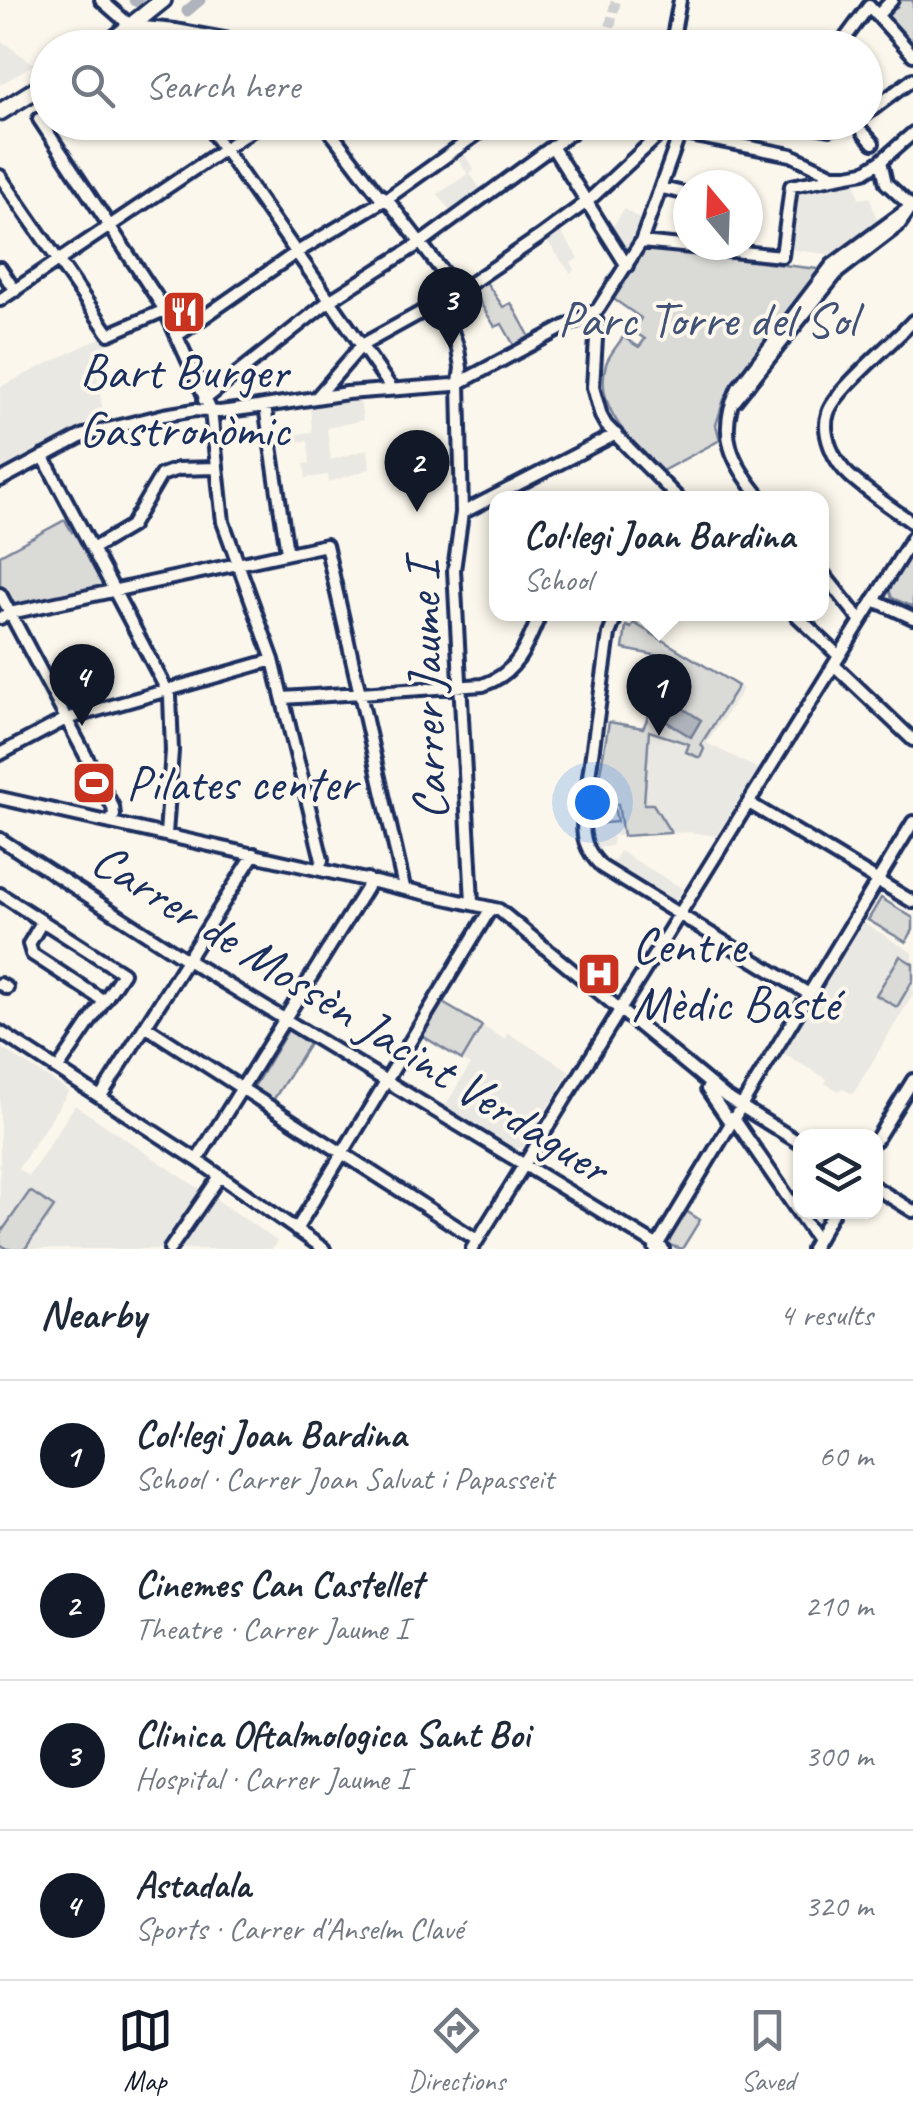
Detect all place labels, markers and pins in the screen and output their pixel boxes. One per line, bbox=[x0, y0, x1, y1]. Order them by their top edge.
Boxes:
pin: 3 bbox=[418, 266, 482, 349]
restaurant icon: Bart Burger Gastronòmic bbox=[161, 289, 207, 335]
place label: Bart Burger Gastronòmic bbox=[79, 340, 292, 461]
pin: 2 bbox=[384, 430, 450, 512]
pin: 4 bbox=[49, 644, 114, 726]
pin: 1 bbox=[626, 654, 692, 736]
place label: Pilates center bbox=[126, 752, 362, 815]
sports icon: Pilates center bbox=[71, 760, 117, 806]
place label: Centre Mèdic Basté bbox=[632, 914, 846, 1035]
hospital icon: Centre Mèdic Basté bbox=[576, 951, 622, 997]

